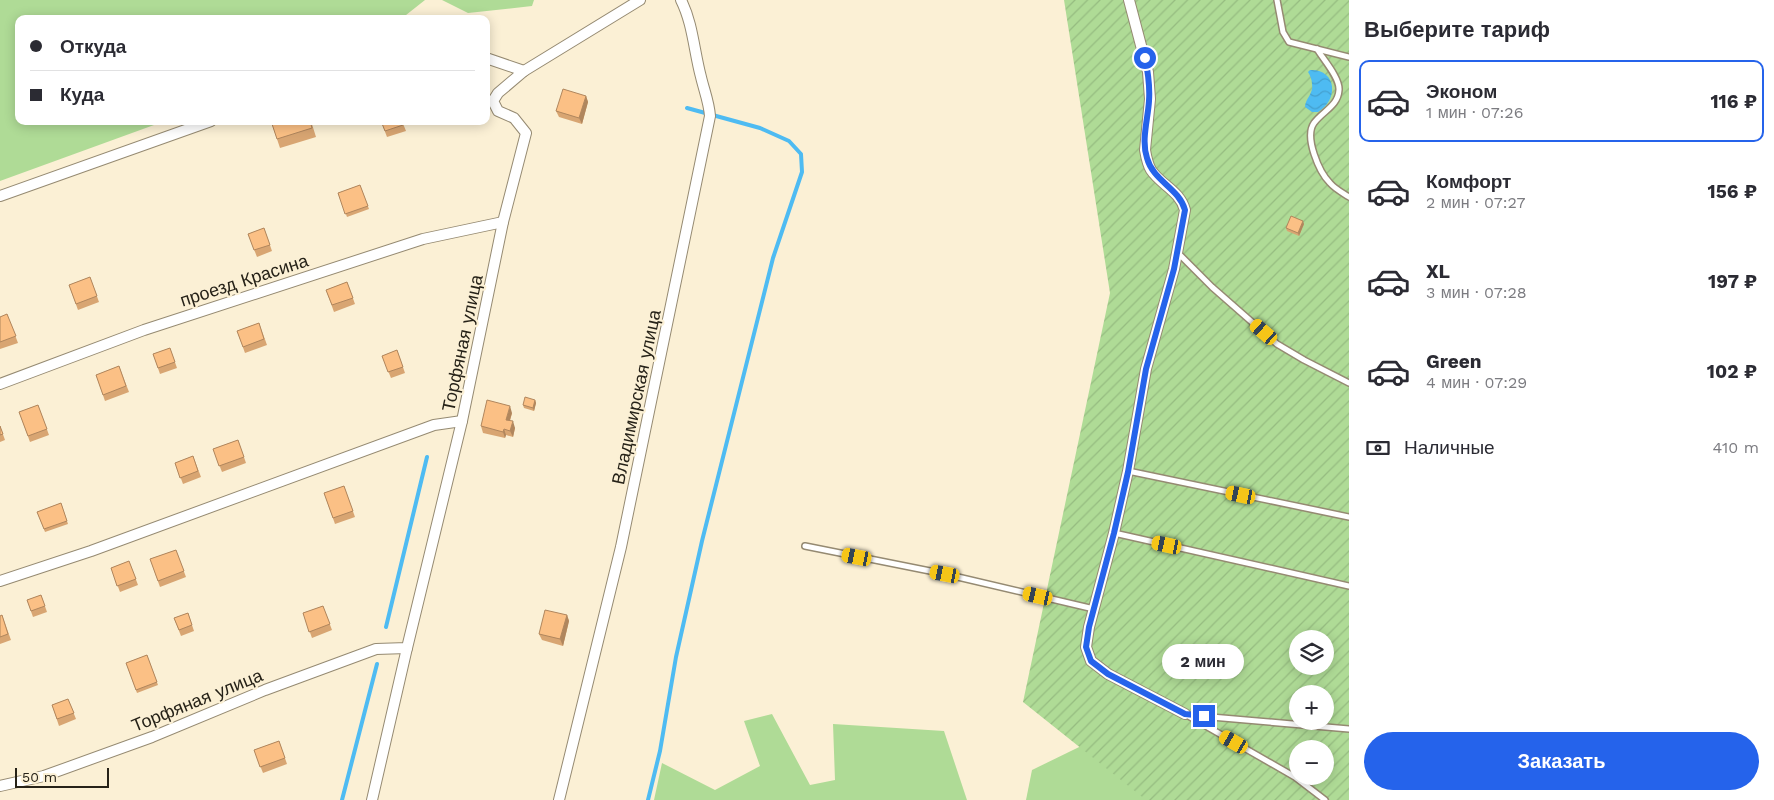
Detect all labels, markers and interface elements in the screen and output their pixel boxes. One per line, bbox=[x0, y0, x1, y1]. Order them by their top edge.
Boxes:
text: Выберите тариф bbox=[1364, 17, 1550, 42]
text: Откуда bbox=[60, 35, 126, 58]
route start bbox=[1134, 47, 1156, 69]
icon: car bbox=[1366, 79, 1411, 124]
text: Эконом bbox=[1426, 80, 1497, 103]
text: Куда bbox=[60, 83, 104, 106]
text: 116 ₽ bbox=[1710, 90, 1757, 113]
text: 1 мин · 07:26 bbox=[1426, 103, 1523, 122]
icon: car bbox=[1366, 169, 1411, 214]
text: Комфорт bbox=[1426, 170, 1511, 193]
text: 156 ₽ bbox=[1708, 180, 1757, 203]
text: 2 мин · 07:27 bbox=[1426, 193, 1525, 212]
street label: проезд Красина bbox=[177, 249, 312, 311]
icon: car bbox=[1366, 259, 1411, 304]
text: XL bbox=[1426, 260, 1450, 283]
text: 197 ₽ bbox=[1708, 270, 1757, 293]
street label: Торфяная улица bbox=[437, 272, 487, 413]
text: 3 мин · 07:28 bbox=[1426, 283, 1527, 302]
street label: Владимирская улица bbox=[607, 307, 665, 486]
car bbox=[1247, 316, 1280, 348]
icon: car bbox=[1366, 349, 1411, 394]
text: Green bbox=[1426, 350, 1482, 373]
text: 102 ₽ bbox=[1707, 360, 1757, 383]
text: 4 мин · 07:29 bbox=[1426, 373, 1527, 392]
icon: cash bbox=[1364, 434, 1392, 462]
text: Наличные bbox=[1404, 436, 1495, 459]
text: 410 m bbox=[1713, 438, 1759, 457]
car bbox=[1224, 485, 1257, 505]
car bbox=[1150, 535, 1183, 555]
car bbox=[840, 547, 873, 567]
car bbox=[928, 564, 961, 584]
car bbox=[1021, 585, 1054, 607]
map controls bbox=[1289, 630, 1334, 785]
button: layers bbox=[1289, 630, 1334, 675]
callout: 2 мин bbox=[1163, 644, 1245, 678]
text: 2 мин bbox=[1180, 652, 1226, 671]
street label: Торфяная улица bbox=[128, 664, 266, 736]
button: + bbox=[1289, 685, 1334, 730]
route end bbox=[1193, 705, 1215, 727]
car bbox=[1217, 728, 1250, 756]
button: Заказать bbox=[1364, 732, 1759, 790]
button: − bbox=[1289, 740, 1334, 785]
scale bar bbox=[15, 765, 109, 788]
text: 50 m bbox=[22, 769, 57, 785]

